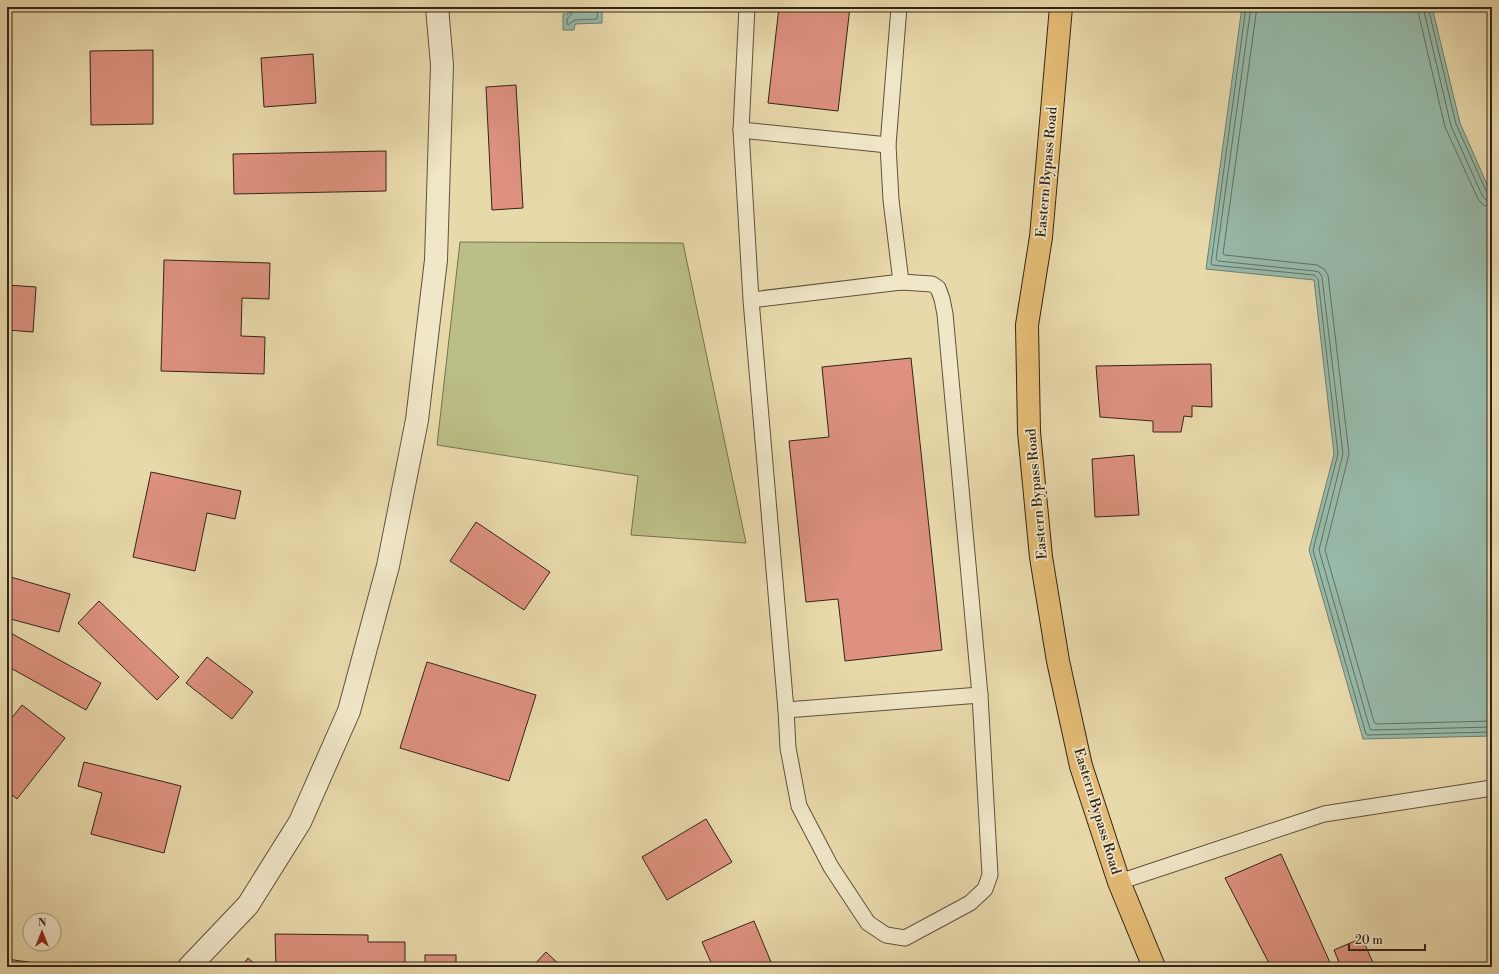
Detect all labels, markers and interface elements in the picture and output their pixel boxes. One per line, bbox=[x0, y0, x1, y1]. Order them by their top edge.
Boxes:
street label: Eastern Bypass Road bbox=[1032, 106, 1062, 238]
street label: Eastern Bypass Road bbox=[1022, 428, 1052, 560]
street label: Eastern Bypass Road bbox=[1069, 746, 1125, 877]
north arrow bbox=[22, 912, 62, 952]
text: N bbox=[38, 916, 47, 930]
scale bar bbox=[1349, 926, 1425, 952]
text: 20 m bbox=[1355, 933, 1383, 948]

